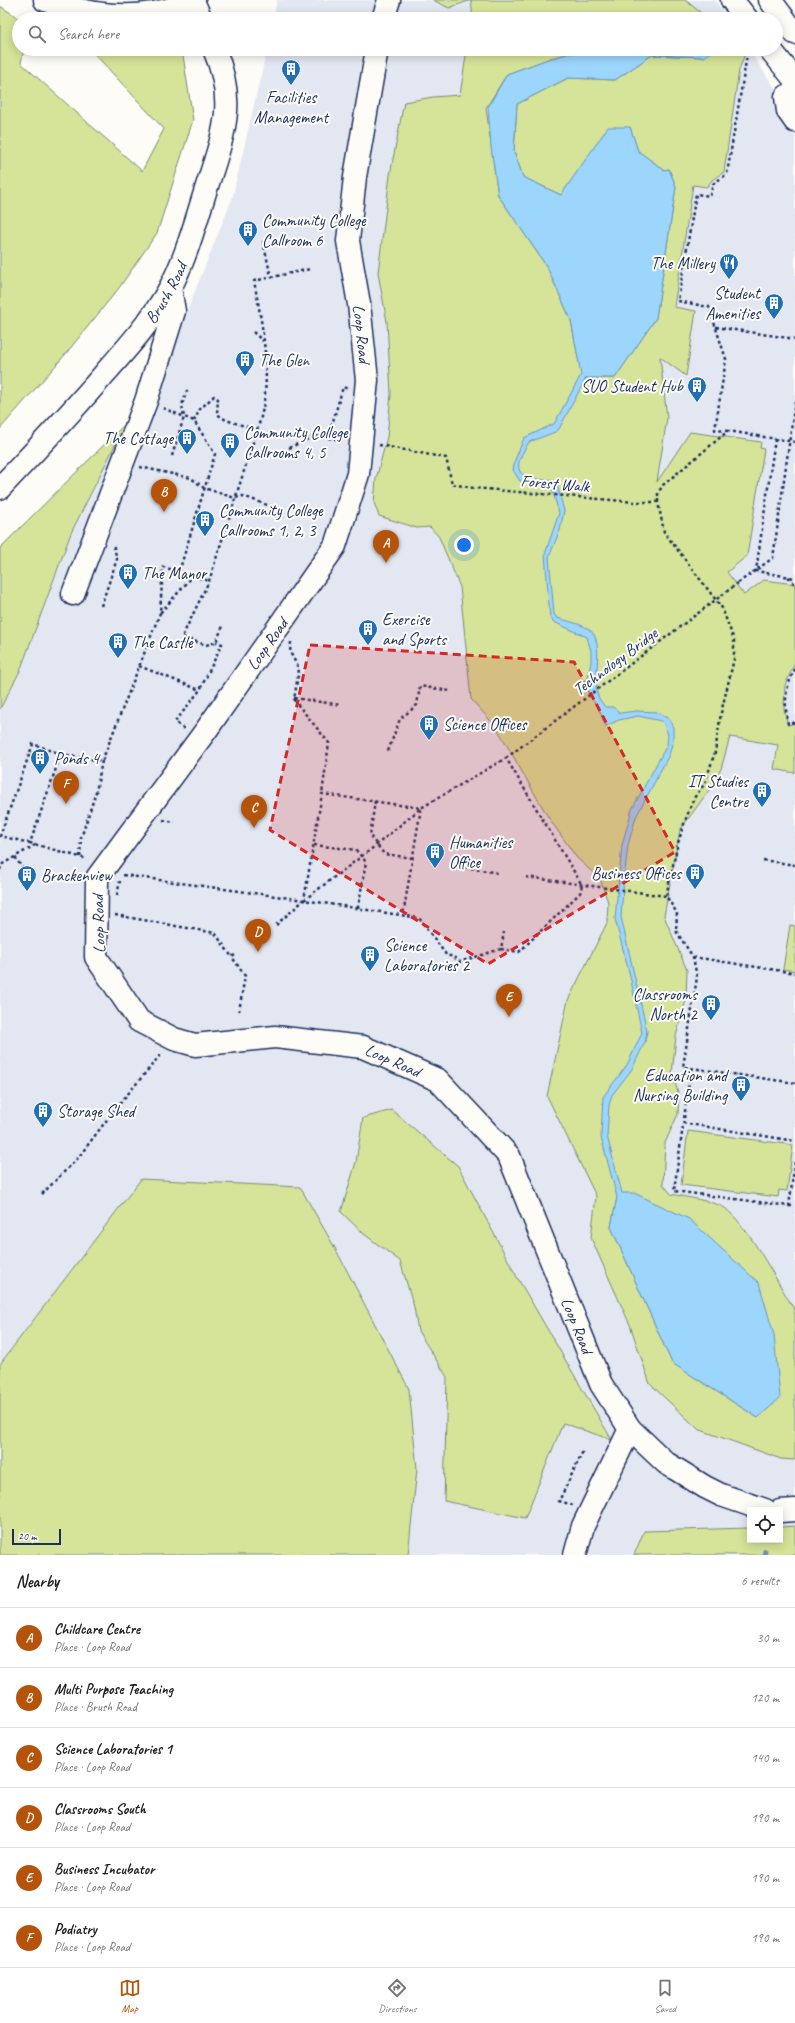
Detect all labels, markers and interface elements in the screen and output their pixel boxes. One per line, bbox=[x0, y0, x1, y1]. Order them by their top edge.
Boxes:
search box bbox=[12, 12, 783, 56]
icon: search bbox=[26, 23, 48, 45]
text: Search here bbox=[58, 25, 119, 44]
building icon: Facilities Management bbox=[280, 58, 302, 86]
place label: Facilities Management bbox=[254, 87, 330, 128]
place label: Community College Callroom 6 bbox=[262, 210, 367, 251]
building icon: Community College Callroom 6 bbox=[237, 219, 259, 247]
restaurant icon: The Millery bbox=[718, 252, 740, 280]
place label: The Millery bbox=[651, 253, 716, 274]
street label: Brush Road bbox=[140, 257, 193, 328]
place label: Student Amenities bbox=[705, 283, 762, 324]
building icon: Student Amenities bbox=[763, 292, 785, 320]
street label: Loop Road bbox=[348, 304, 375, 367]
building icon: The Glen bbox=[234, 349, 256, 377]
place label: The Glen bbox=[259, 350, 311, 371]
building icon: SUO Student Hub bbox=[686, 375, 708, 403]
place label: SUO Student Hub bbox=[581, 376, 685, 397]
place label: Community College Callrooms 4, 5 bbox=[244, 422, 349, 463]
building icon: The Cottage bbox=[176, 427, 198, 455]
place label: The Cottage bbox=[103, 428, 174, 449]
building icon: Community College Callrooms 4, 5 bbox=[219, 431, 241, 459]
street label: Forest Walk bbox=[520, 470, 592, 497]
pin: B bbox=[151, 479, 177, 512]
place label: Community College Callrooms 1, 2, 3 bbox=[219, 500, 324, 541]
building icon: Community College Callrooms 1, 2, 3 bbox=[194, 509, 216, 537]
pin: A bbox=[373, 530, 399, 563]
your location bbox=[454, 535, 474, 555]
building icon: The Manor bbox=[117, 562, 139, 590]
place label: The Manor bbox=[142, 563, 208, 584]
place label: Exercise and Sports bbox=[382, 609, 448, 650]
street label: Loop Road bbox=[242, 612, 295, 674]
building icon: Exercise and Sports bbox=[357, 618, 379, 646]
street label: Technology Bridge bbox=[569, 622, 663, 700]
building icon: The Castle bbox=[107, 631, 129, 659]
place label: The Castle bbox=[132, 632, 194, 653]
building icon: Science Offices bbox=[418, 713, 440, 741]
place label: Science Offices bbox=[443, 714, 527, 735]
building icon: Ponds 4 bbox=[29, 747, 51, 775]
place label: Ponds 4 bbox=[54, 748, 102, 769]
pin: F bbox=[53, 771, 79, 804]
place label: IT Studies Centre bbox=[688, 771, 750, 812]
building icon: IT Studies Centre bbox=[751, 780, 773, 808]
pin: C bbox=[241, 795, 267, 828]
place label: Humanities Office bbox=[449, 832, 514, 873]
building icon: Humanities Office bbox=[424, 841, 446, 869]
building icon: Business Offices bbox=[684, 862, 706, 890]
place label: Business Offices bbox=[591, 863, 683, 884]
building icon: Brackenview bbox=[16, 864, 38, 892]
place label: Brackenview bbox=[41, 865, 113, 886]
street label: Loop Road bbox=[87, 891, 110, 954]
pin: D bbox=[245, 919, 271, 952]
place label: Science Laboratories 2 bbox=[384, 935, 471, 976]
building icon: Science Laboratories 2 bbox=[359, 944, 381, 972]
pin: E bbox=[496, 984, 522, 1017]
place label: Classrooms North 2 bbox=[633, 984, 699, 1025]
building icon: Classrooms North 2 bbox=[700, 993, 722, 1021]
street label: Loop Road bbox=[362, 1039, 427, 1083]
place label: Education and Nursing Building bbox=[633, 1065, 729, 1106]
building icon: Education and Nursing Building bbox=[730, 1074, 752, 1102]
building icon: Storage Shed bbox=[32, 1100, 54, 1128]
place label: Storage Shed bbox=[57, 1101, 138, 1122]
street label: Loop Road bbox=[556, 1294, 599, 1360]
map controls bbox=[747, 1507, 783, 1543]
button: locate bbox=[747, 1507, 783, 1543]
scale bar bbox=[12, 1527, 61, 1546]
text: 20 m bbox=[18, 1529, 37, 1543]
text: Nearby bbox=[16, 1571, 59, 1592]
text: 6 results bbox=[741, 1573, 779, 1589]
text: Childcare Centre bbox=[54, 1620, 140, 1639]
text: A bbox=[26, 1630, 32, 1646]
text: 30 m bbox=[757, 1630, 779, 1646]
text: Place · Loop Road bbox=[54, 1639, 130, 1655]
text: Multi Purpose Teaching bbox=[54, 1680, 173, 1699]
text: B bbox=[26, 1690, 32, 1706]
text: 120 m bbox=[751, 1690, 779, 1706]
text: Place · Brush Road bbox=[54, 1699, 137, 1715]
text: Science Laboratories 1 bbox=[54, 1740, 172, 1759]
text: C bbox=[26, 1750, 32, 1766]
text: 140 m bbox=[751, 1750, 779, 1766]
text: Place · Loop Road bbox=[54, 1759, 130, 1775]
text: Classrooms South bbox=[54, 1800, 146, 1819]
text: D bbox=[25, 1810, 33, 1826]
text: 190 m bbox=[751, 1810, 779, 1826]
text: Place · Loop Road bbox=[54, 1819, 130, 1835]
text: Business Incubator bbox=[54, 1860, 154, 1879]
text: E bbox=[26, 1870, 32, 1886]
text: 190 m bbox=[751, 1870, 779, 1886]
text: Place · Loop Road bbox=[54, 1879, 130, 1895]
text: Podiatry bbox=[54, 1920, 97, 1939]
text: F bbox=[26, 1930, 32, 1946]
text: 190 m bbox=[751, 1930, 779, 1946]
text: Place · Loop Road bbox=[54, 1939, 130, 1955]
tab: Map bbox=[119, 1977, 141, 2015]
tab: Directions bbox=[378, 1977, 417, 2015]
tab: Saved bbox=[654, 1977, 676, 2015]

